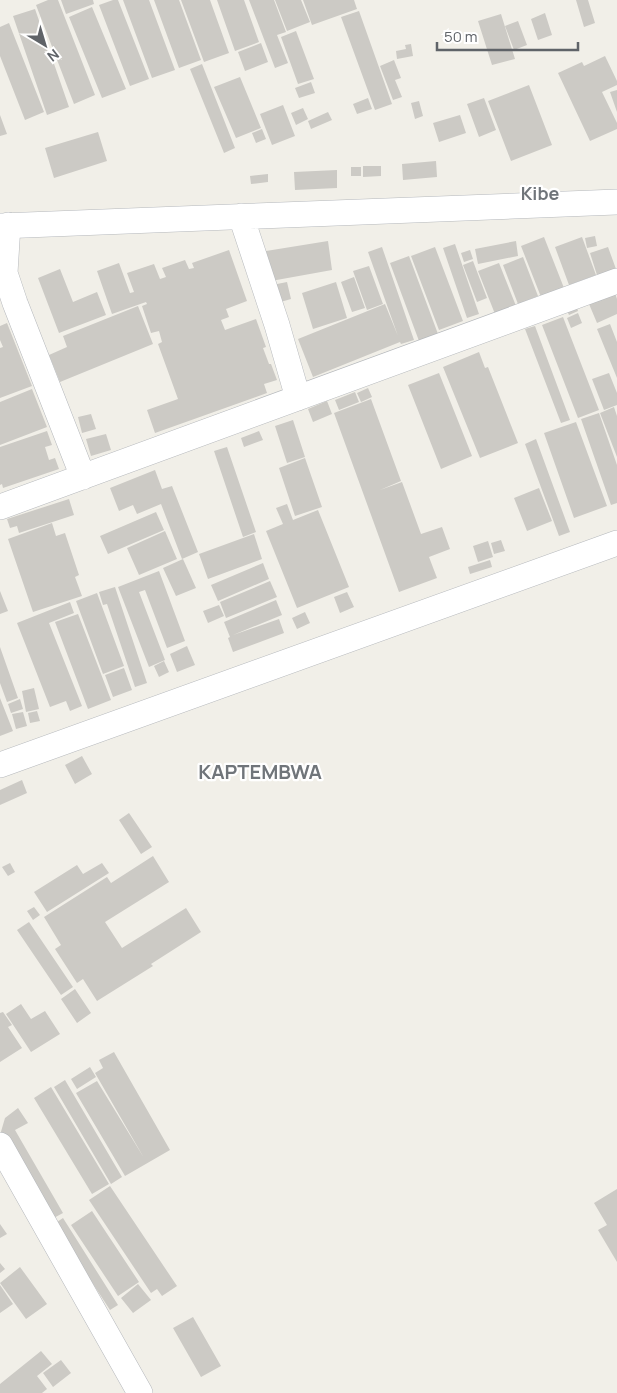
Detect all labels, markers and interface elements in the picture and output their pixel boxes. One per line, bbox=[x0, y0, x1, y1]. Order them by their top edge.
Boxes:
north arrow bbox=[20, 20, 70, 70]
scale bar bbox=[437, 20, 578, 52]
text: 50 m bbox=[444, 26, 478, 47]
text: N bbox=[43, 45, 63, 66]
district label: Kibe bbox=[521, 181, 559, 205]
district label: KAPTEMBWA bbox=[198, 758, 322, 785]

